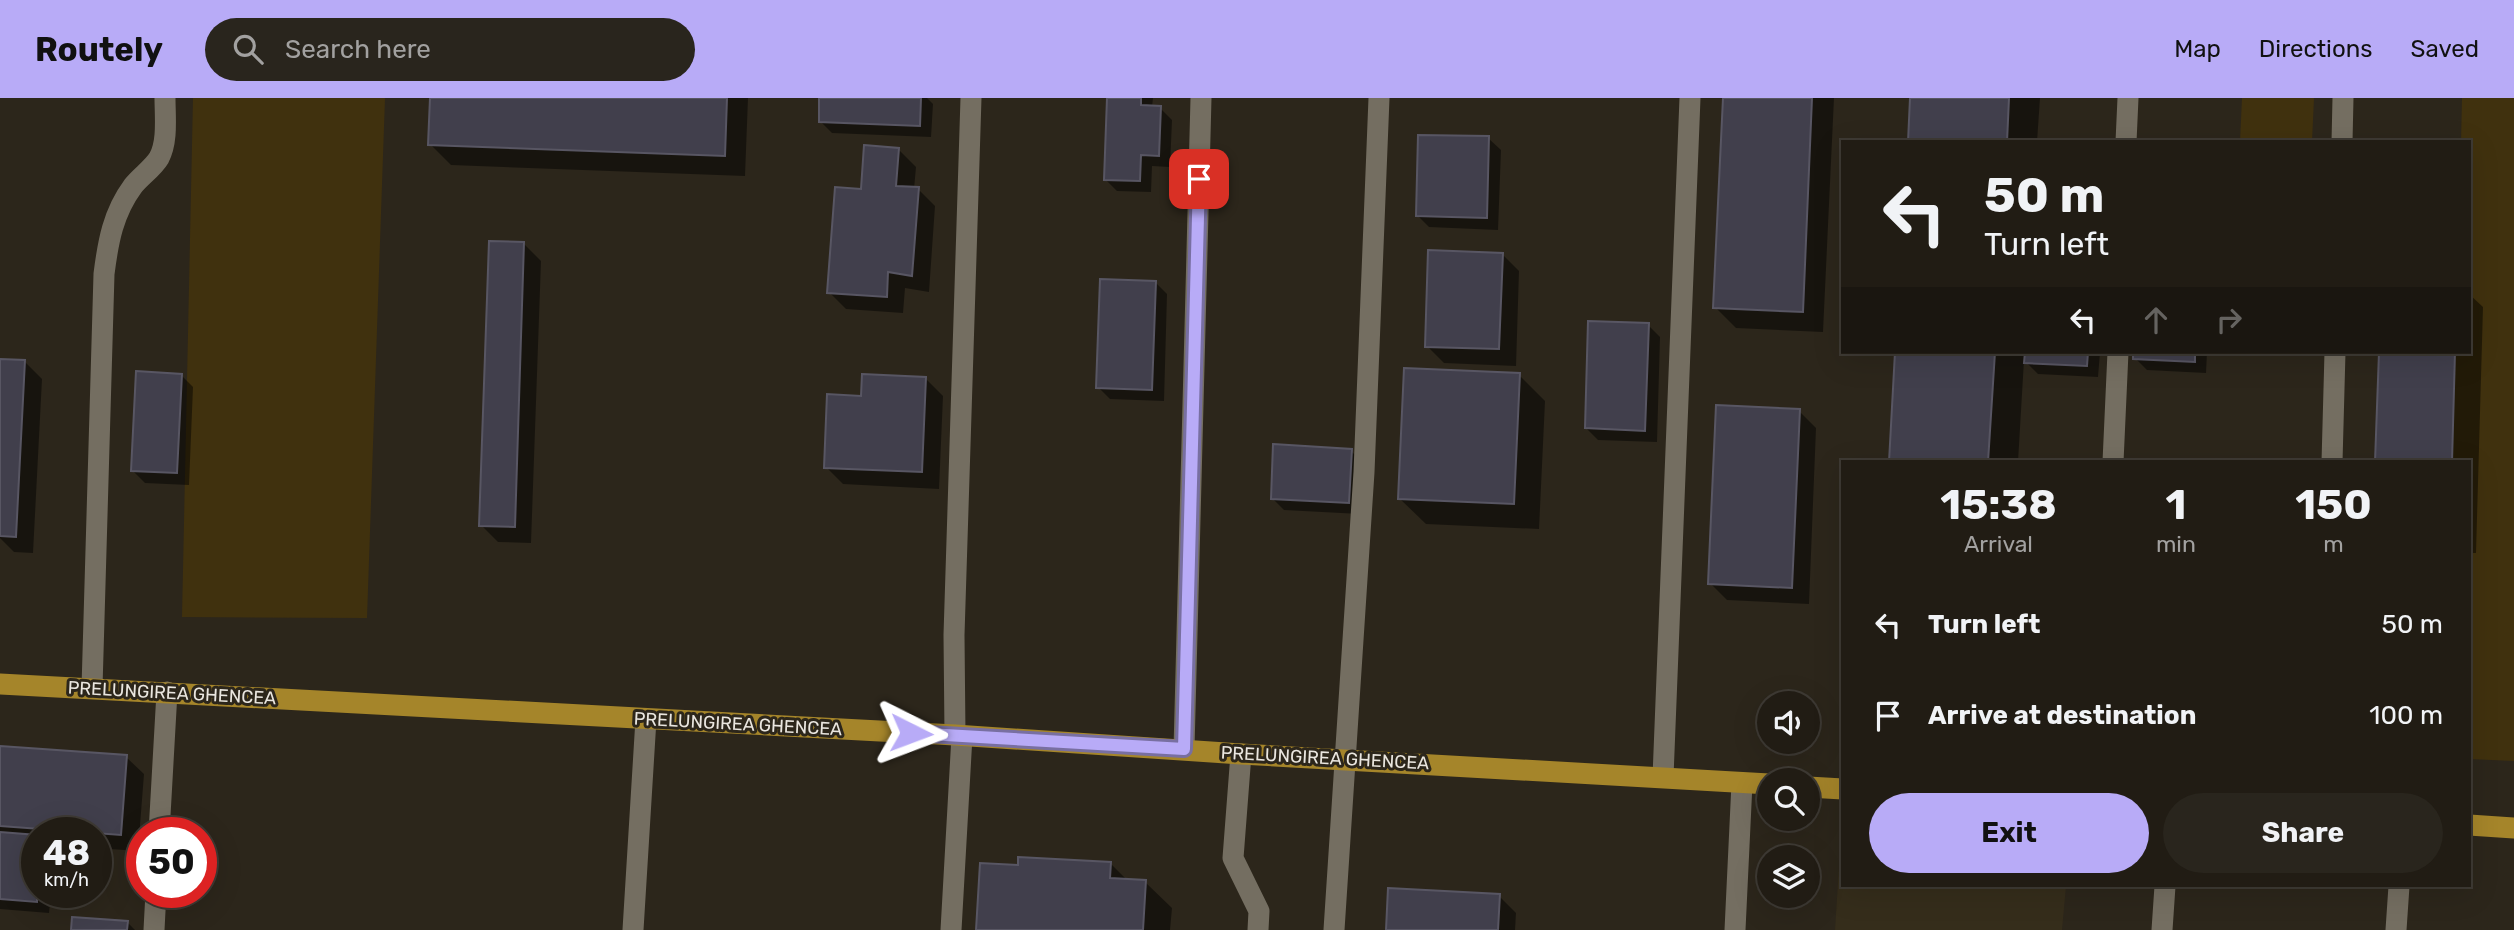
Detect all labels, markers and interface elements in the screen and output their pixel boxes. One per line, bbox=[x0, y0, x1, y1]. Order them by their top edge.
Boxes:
search box bbox=[205, 18, 695, 81]
text: Routely bbox=[35, 30, 163, 69]
icon: search bbox=[229, 30, 267, 68]
text: Search here bbox=[285, 34, 431, 65]
text: Map bbox=[2174, 35, 2221, 63]
text: Directions bbox=[2259, 35, 2372, 63]
text: Saved bbox=[2410, 35, 2479, 63]
pin bbox=[1169, 149, 1229, 209]
icon: arrive bbox=[1180, 160, 1218, 198]
text: 50 m bbox=[1984, 166, 2104, 224]
icon: left bbox=[1869, 168, 1960, 259]
text: Turn left bbox=[1984, 225, 2109, 263]
icon: left bbox=[2064, 301, 2102, 339]
icon: ahead bbox=[2137, 301, 2175, 339]
icon: right bbox=[2210, 301, 2248, 339]
text: 15:38 bbox=[1940, 480, 2057, 530]
text: 1 bbox=[2165, 480, 2186, 530]
text: 150 bbox=[2295, 480, 2372, 530]
text: Arrival bbox=[1964, 530, 2033, 558]
text: min bbox=[2156, 530, 2196, 558]
text: m bbox=[2323, 530, 2344, 558]
icon: left bbox=[1869, 606, 1907, 644]
text: Turn left bbox=[1928, 609, 2040, 640]
text: 50 m bbox=[2382, 609, 2443, 640]
street label: PRELUNGIREA GHENCEA bbox=[67, 677, 277, 709]
map controls bbox=[1757, 691, 1820, 908]
button: sound bbox=[1757, 691, 1820, 754]
position arrow bbox=[874, 696, 948, 770]
icon: arrive bbox=[1869, 697, 1907, 735]
text: Arrive at destination bbox=[1928, 700, 2196, 731]
text: 100 m bbox=[2369, 700, 2443, 731]
street label: PRELUNGIREA GHENCEA bbox=[633, 708, 843, 740]
street label: PRELUNGIREA GHENCEA bbox=[1220, 742, 1430, 774]
button: search bbox=[1757, 768, 1820, 831]
button: Exit bbox=[1869, 793, 2149, 873]
button: Share bbox=[2163, 793, 2443, 873]
speed limit sign: 50 bbox=[126, 817, 217, 908]
text: 48 bbox=[43, 832, 90, 874]
button: layers bbox=[1757, 845, 1820, 908]
text: km/h bbox=[44, 869, 89, 891]

